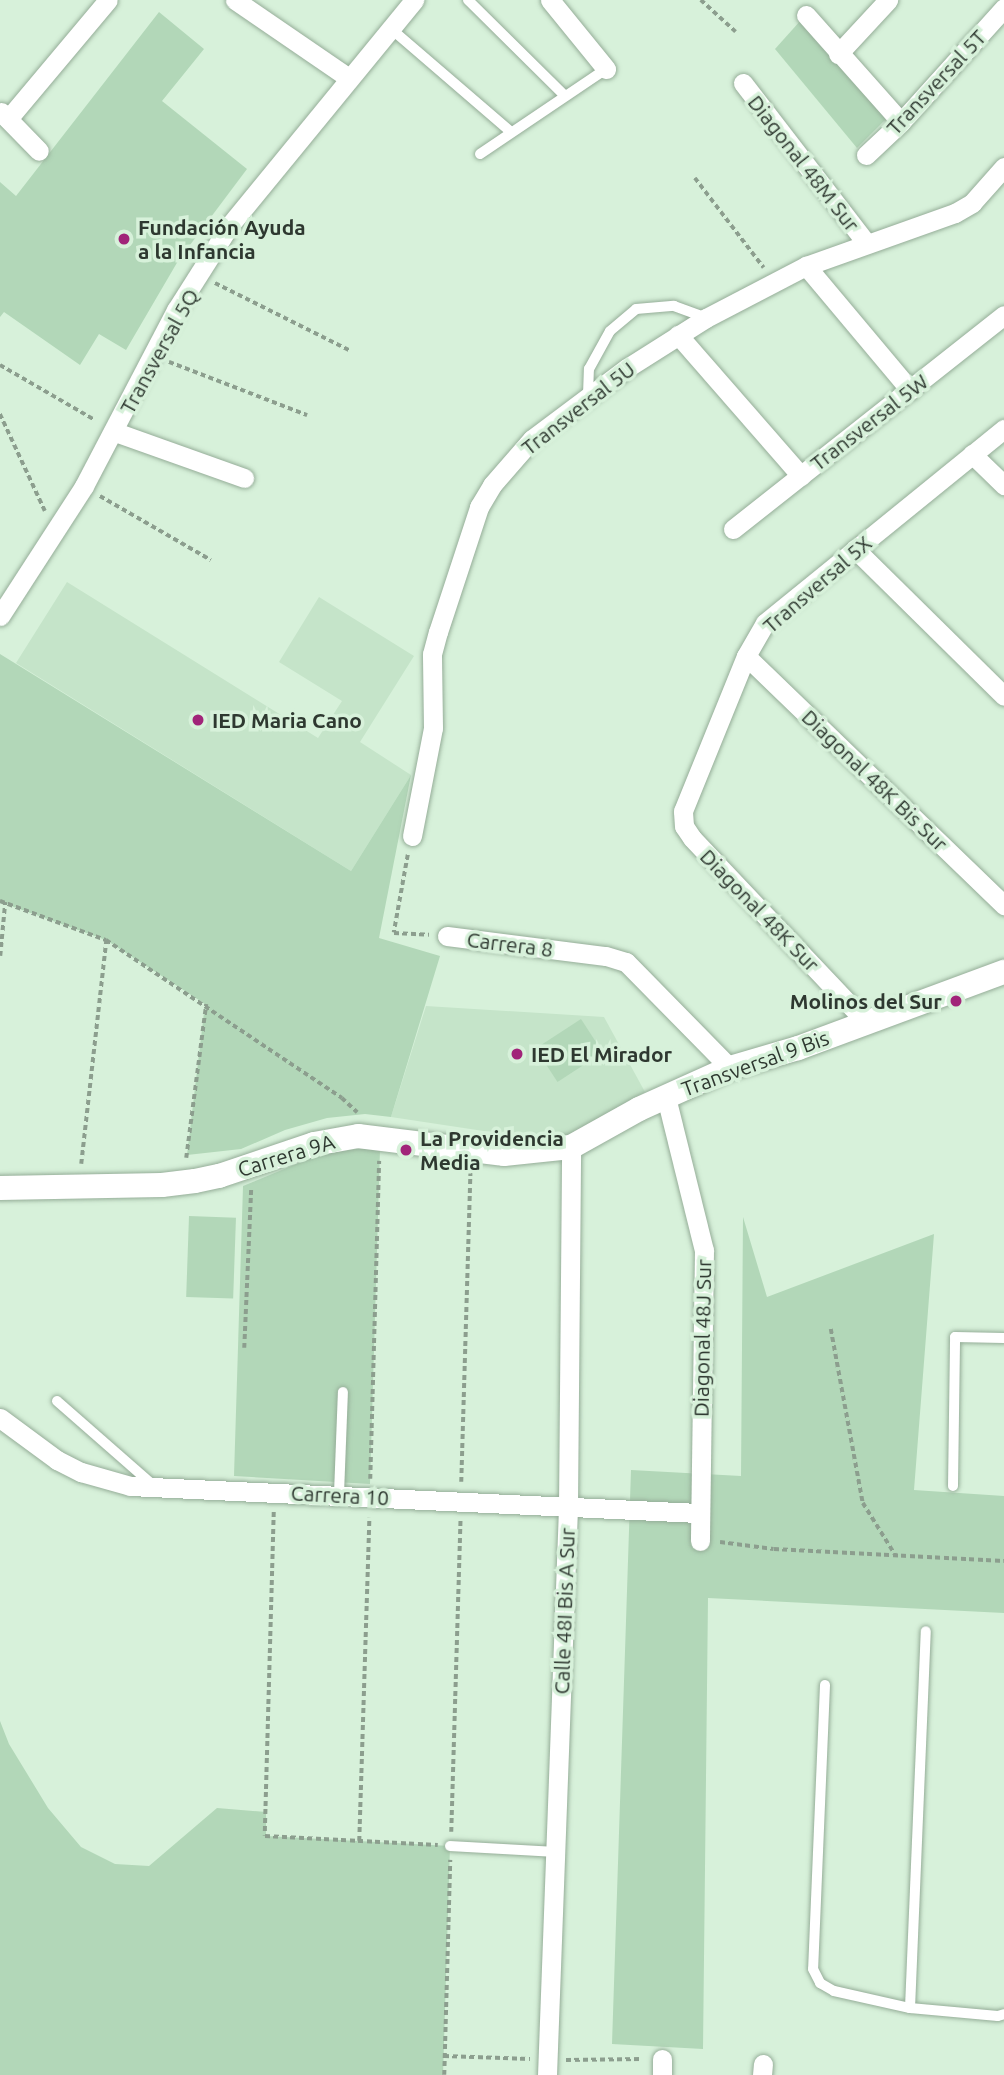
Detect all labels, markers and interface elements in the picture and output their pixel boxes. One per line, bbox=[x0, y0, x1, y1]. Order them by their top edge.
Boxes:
street label: Transversal 5T bbox=[881, 24, 991, 140]
street label: Diagonal 48M Sur bbox=[743, 90, 865, 236]
place label: Fundación Ayuda a la Infancia bbox=[138, 214, 306, 264]
marker: Fundación Ayuda a la Infancia bbox=[116, 231, 132, 247]
street label: Transversal 5Q bbox=[114, 284, 204, 418]
street label: Transversal 5U bbox=[516, 356, 640, 460]
street label: Transversal 5W bbox=[805, 368, 933, 476]
street label: Transversal 5X bbox=[758, 530, 876, 638]
street label: Diagonal 48K Bis Sur bbox=[797, 704, 953, 856]
place label: IED Maria Cano bbox=[212, 707, 362, 733]
marker: IED Maria Cano bbox=[190, 712, 206, 728]
street label: Diagonal 48K Sur bbox=[695, 844, 825, 976]
street label: Carrera 8 bbox=[466, 926, 554, 962]
place label: Molinos del Sur bbox=[790, 988, 942, 1014]
marker: Molinos del Sur bbox=[948, 993, 964, 1009]
street label: Transversal 9 Bis bbox=[678, 1025, 832, 1101]
place label: IED El Mirador bbox=[531, 1041, 672, 1067]
marker: IED El Mirador bbox=[509, 1046, 525, 1062]
place label: La Providencia Media bbox=[420, 1125, 564, 1175]
street label: Carrera 9A bbox=[234, 1128, 338, 1182]
marker: La Providencia Media bbox=[398, 1142, 414, 1158]
street label: Diagonal 48J Sur bbox=[688, 1259, 716, 1417]
street label: Carrera 10 bbox=[290, 1480, 390, 1510]
street label: Calle 48I Bis A Sur bbox=[548, 1527, 580, 1695]

